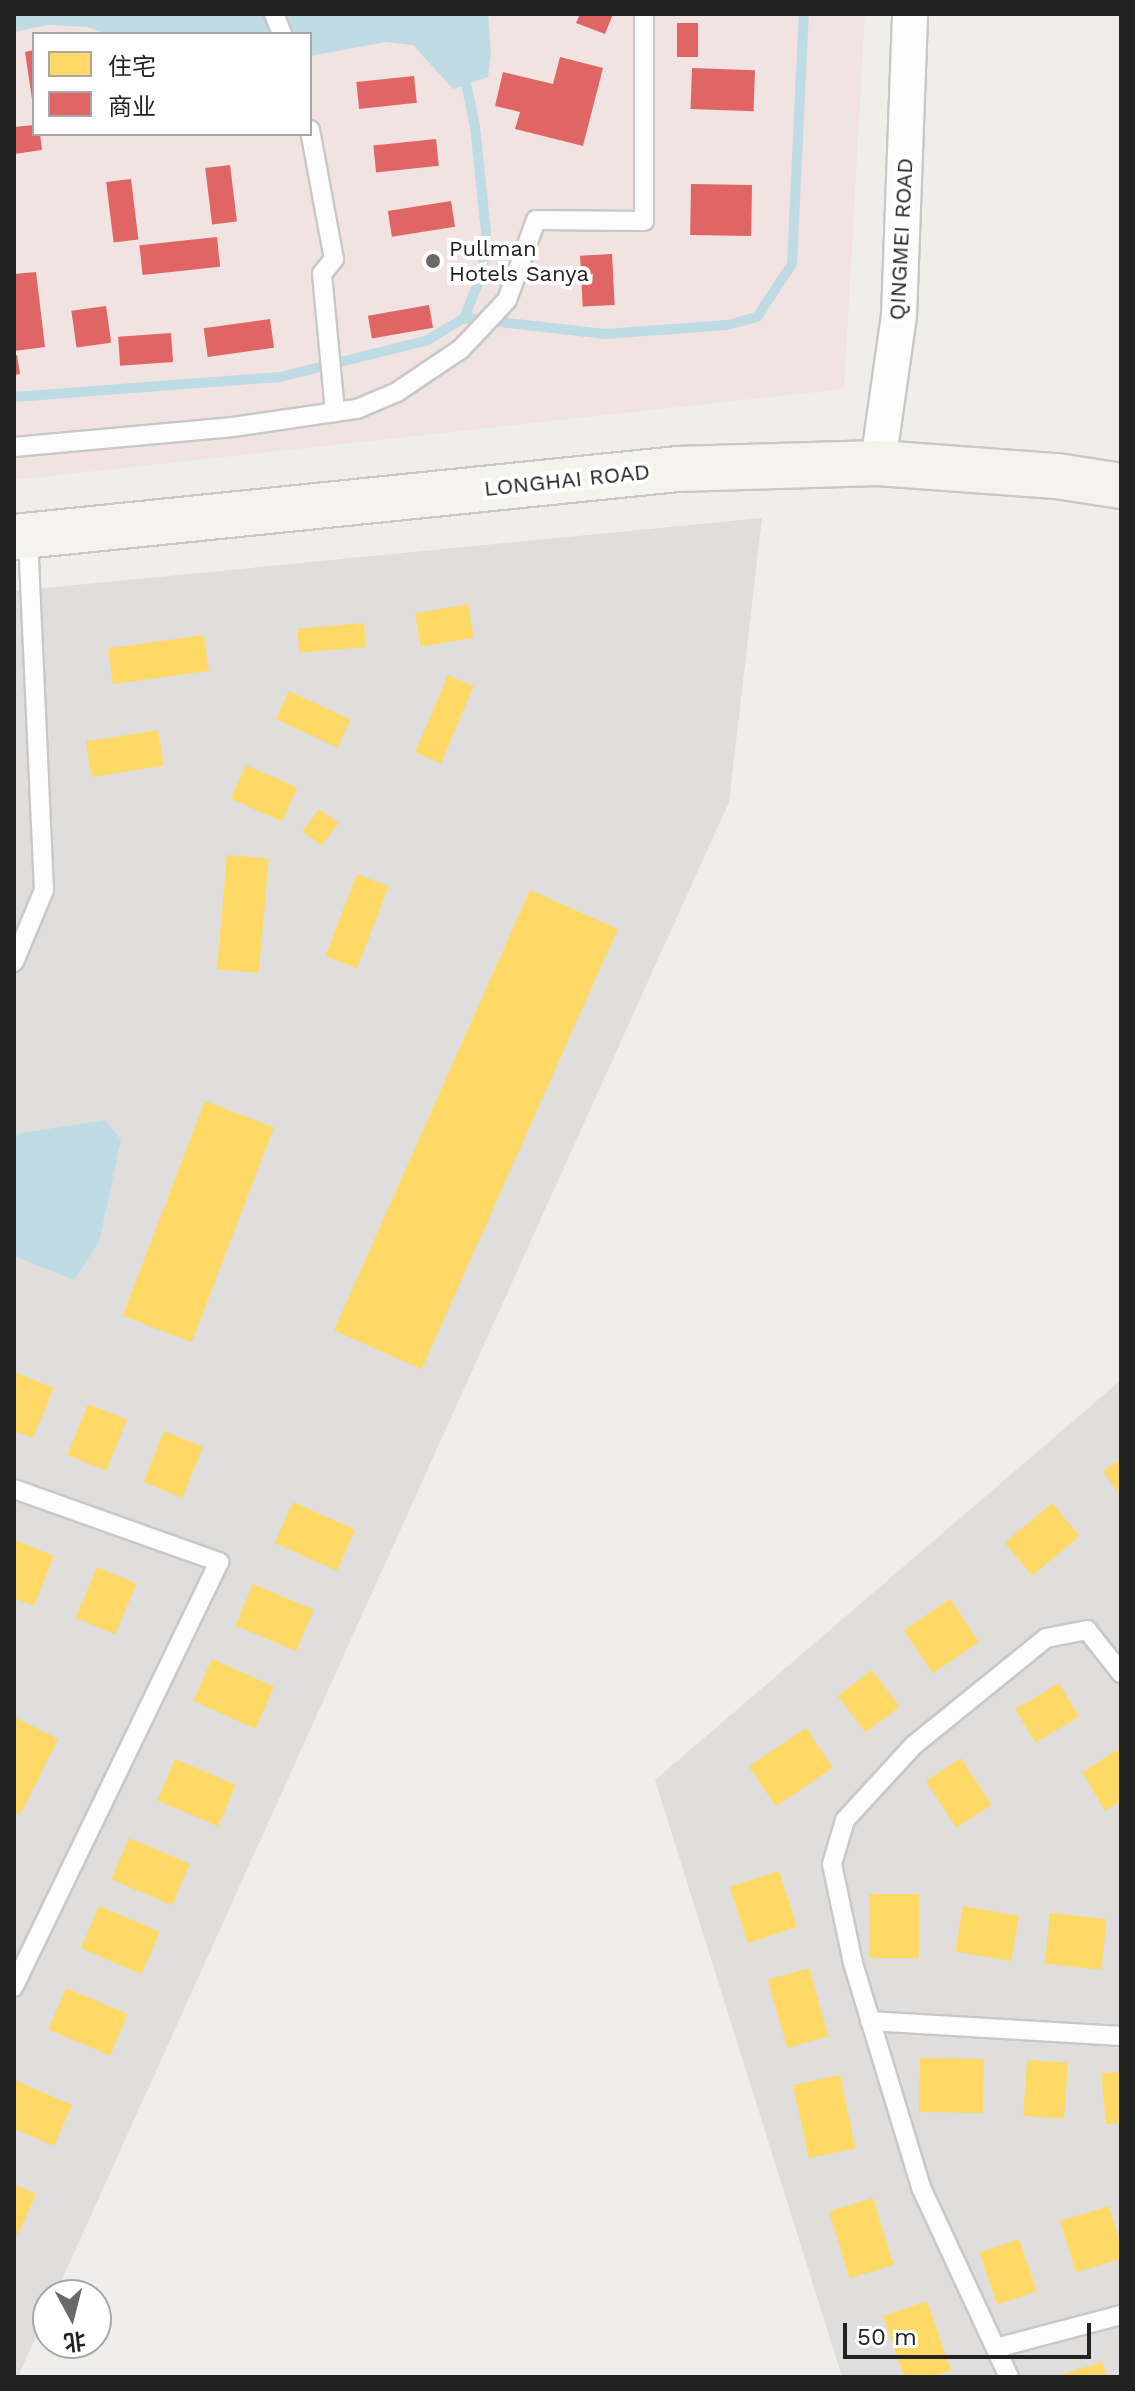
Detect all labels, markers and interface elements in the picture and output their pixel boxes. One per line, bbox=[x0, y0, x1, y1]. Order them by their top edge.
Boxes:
legend bbox=[32, 32, 312, 136]
text: 住宅 bbox=[108, 53, 156, 81]
text: 商业 bbox=[108, 93, 156, 121]
street label: QINGMEI ROAD bbox=[884, 157, 918, 321]
place label: Pullman Hotels Sanya bbox=[449, 235, 589, 286]
marker: Pullman Hotels Sanya bbox=[424, 252, 442, 270]
street label: LONGHAI ROAD bbox=[483, 458, 651, 502]
north arrow bbox=[32, 2279, 112, 2359]
scale bar bbox=[847, 2307, 1095, 2357]
text: 50 m bbox=[857, 2323, 917, 2351]
text: 北 bbox=[62, 2328, 87, 2355]

